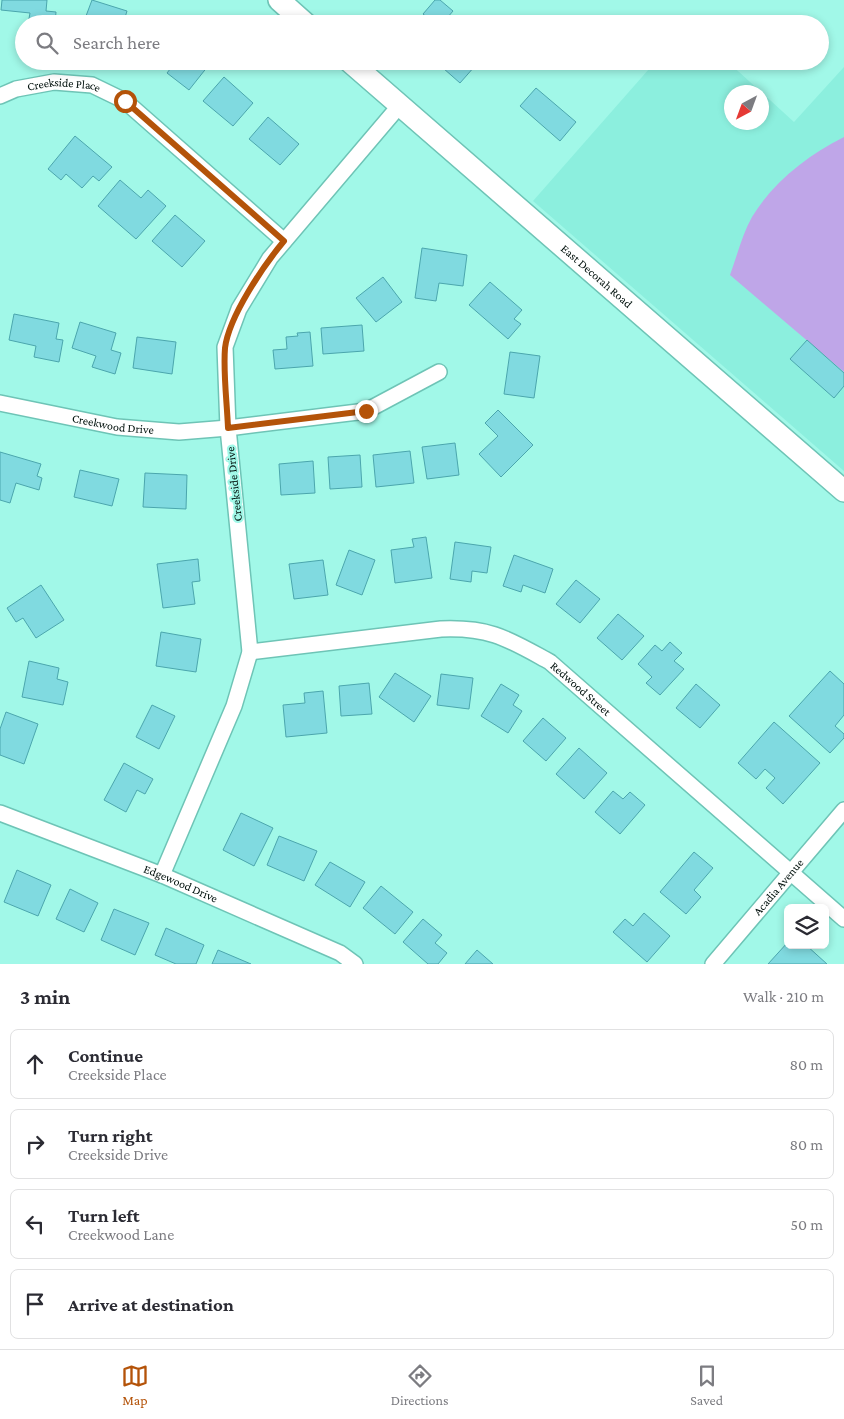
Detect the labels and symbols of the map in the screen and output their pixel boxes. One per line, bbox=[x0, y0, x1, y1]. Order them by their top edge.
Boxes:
street label: Creekside Place bbox=[26, 75, 103, 95]
north arrow bbox=[724, 85, 769, 130]
route start bbox=[114, 90, 137, 113]
street label: East Decorah Road bbox=[558, 241, 636, 311]
route end bbox=[355, 400, 378, 423]
street label: Creekwood Drive bbox=[71, 411, 154, 437]
street label: Creekside Drive bbox=[223, 446, 245, 522]
street label: Redwood Street bbox=[548, 659, 614, 720]
street label: Acadia Avenue bbox=[750, 856, 806, 918]
street label: Edgewood Drive bbox=[142, 862, 220, 906]

